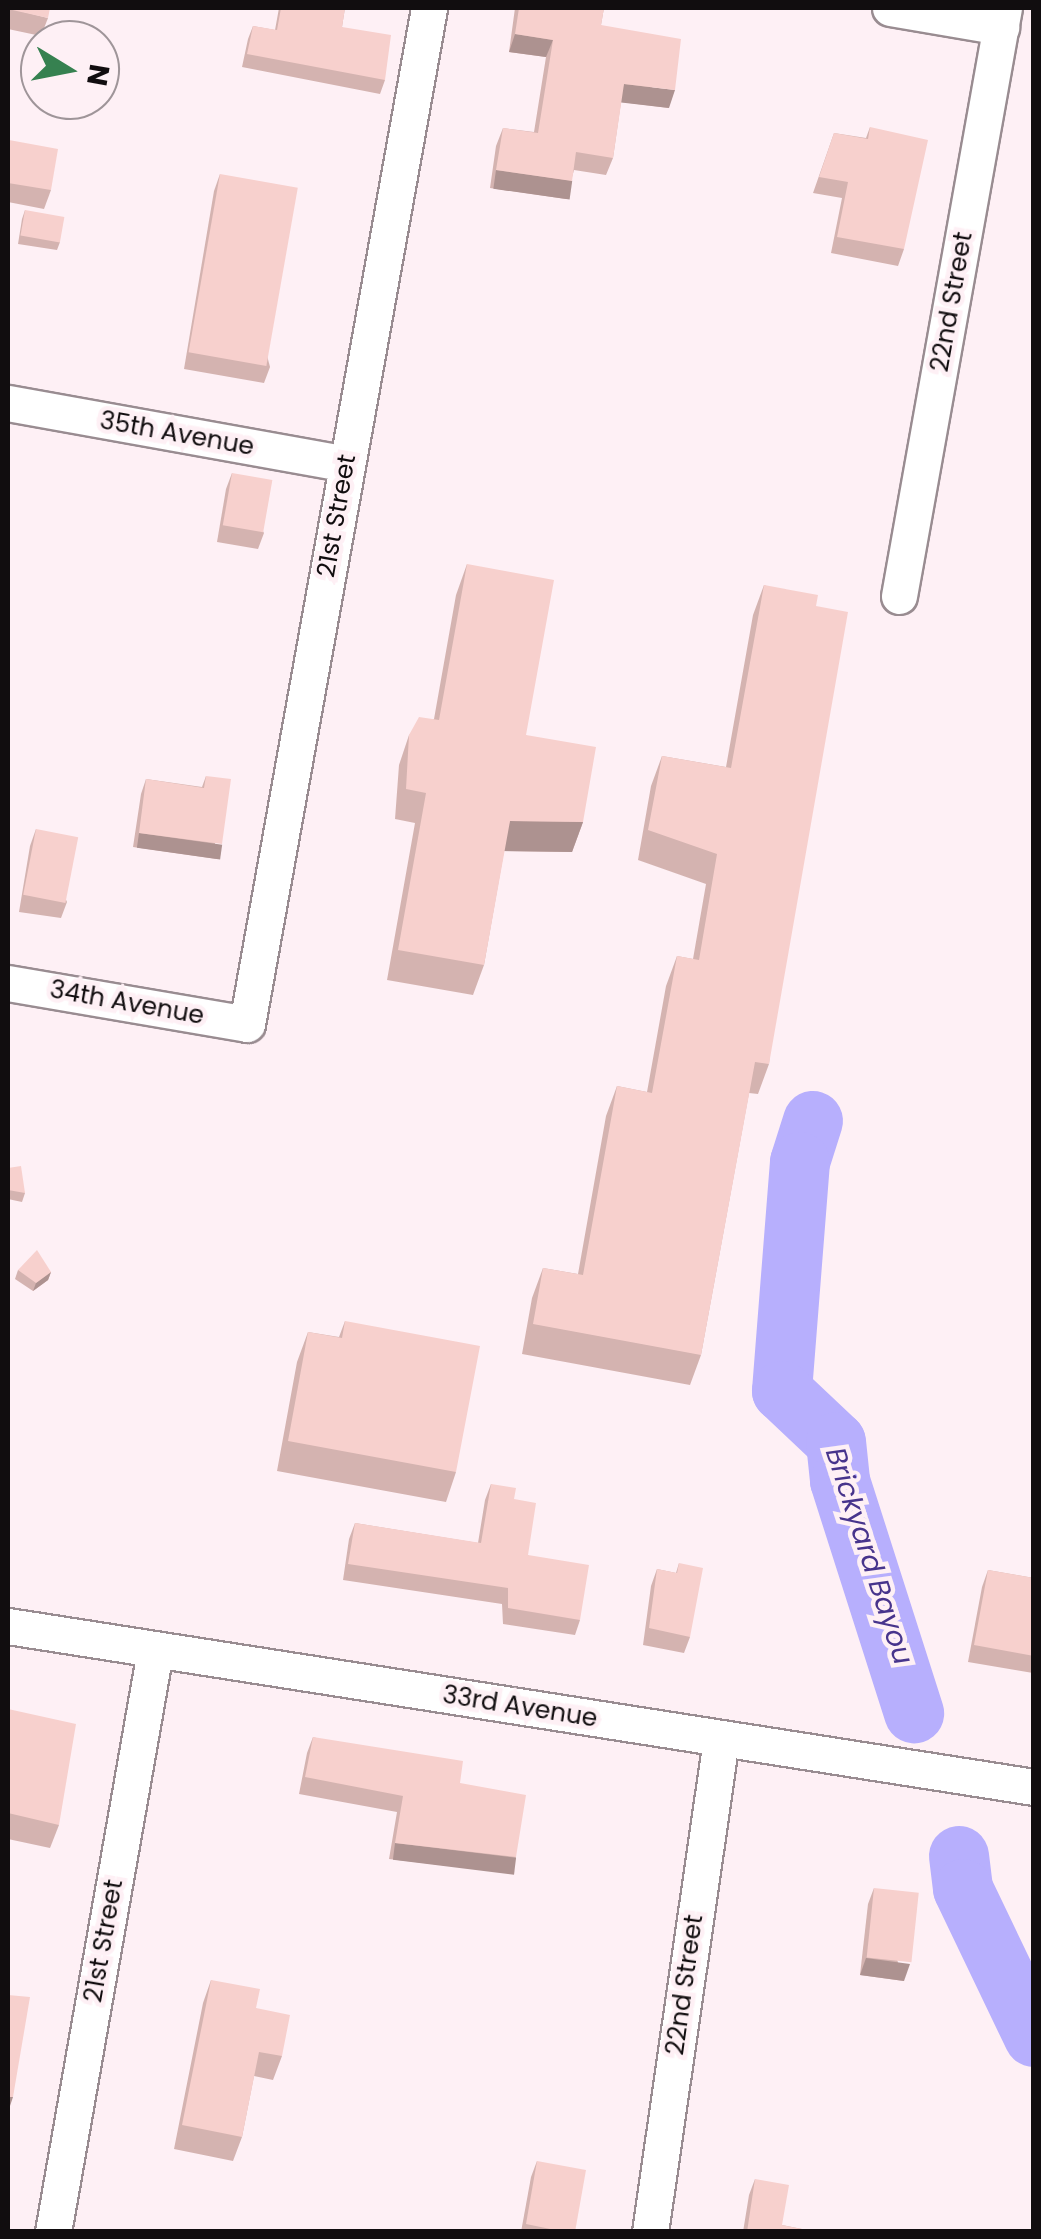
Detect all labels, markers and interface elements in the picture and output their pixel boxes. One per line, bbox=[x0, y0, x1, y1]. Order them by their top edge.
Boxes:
north arrow bbox=[20, 20, 120, 120]
text: N bbox=[77, 61, 119, 89]
street label: 22nd Street bbox=[925, 230, 979, 374]
street label: 35th Avenue bbox=[98, 406, 256, 462]
street label: 21st Street bbox=[311, 452, 363, 580]
street label: 34th Avenue bbox=[48, 975, 206, 1031]
water label: Brickyard Bayou bbox=[818, 1443, 920, 1669]
street label: 33rd Avenue bbox=[441, 1680, 599, 1734]
street label: 21st Street bbox=[78, 1877, 130, 2005]
street label: 22nd Street bbox=[660, 1913, 710, 2057]

